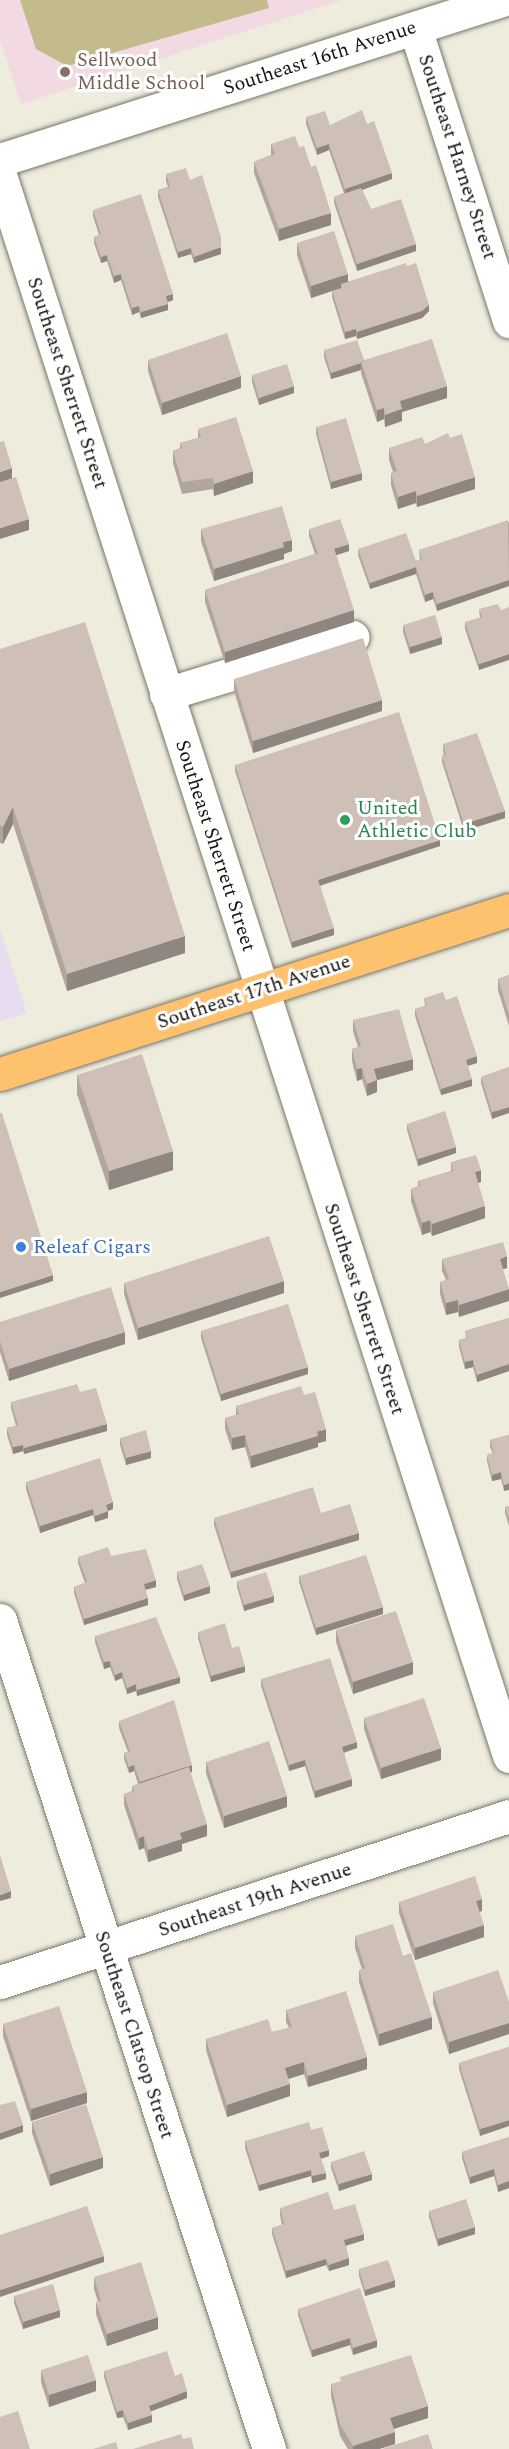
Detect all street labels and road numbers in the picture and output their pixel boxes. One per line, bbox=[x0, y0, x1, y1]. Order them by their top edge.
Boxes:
street label: Southeast 16th Avenue bbox=[220, 15, 420, 101]
street label: Southeast Harney Street bbox=[412, 51, 502, 263]
street label: Southeast Sherrett Street bbox=[21, 274, 113, 492]
street label: Southeast Sherrett Street bbox=[169, 737, 261, 955]
street label: Southeast 17th Avenue bbox=[154, 949, 354, 1035]
street label: Southeast Sherrett Street bbox=[318, 1200, 410, 1418]
street label: Southeast 19th Avenue bbox=[155, 1857, 355, 1943]
street label: Southeast Clatsop Street bbox=[89, 1928, 179, 2142]

